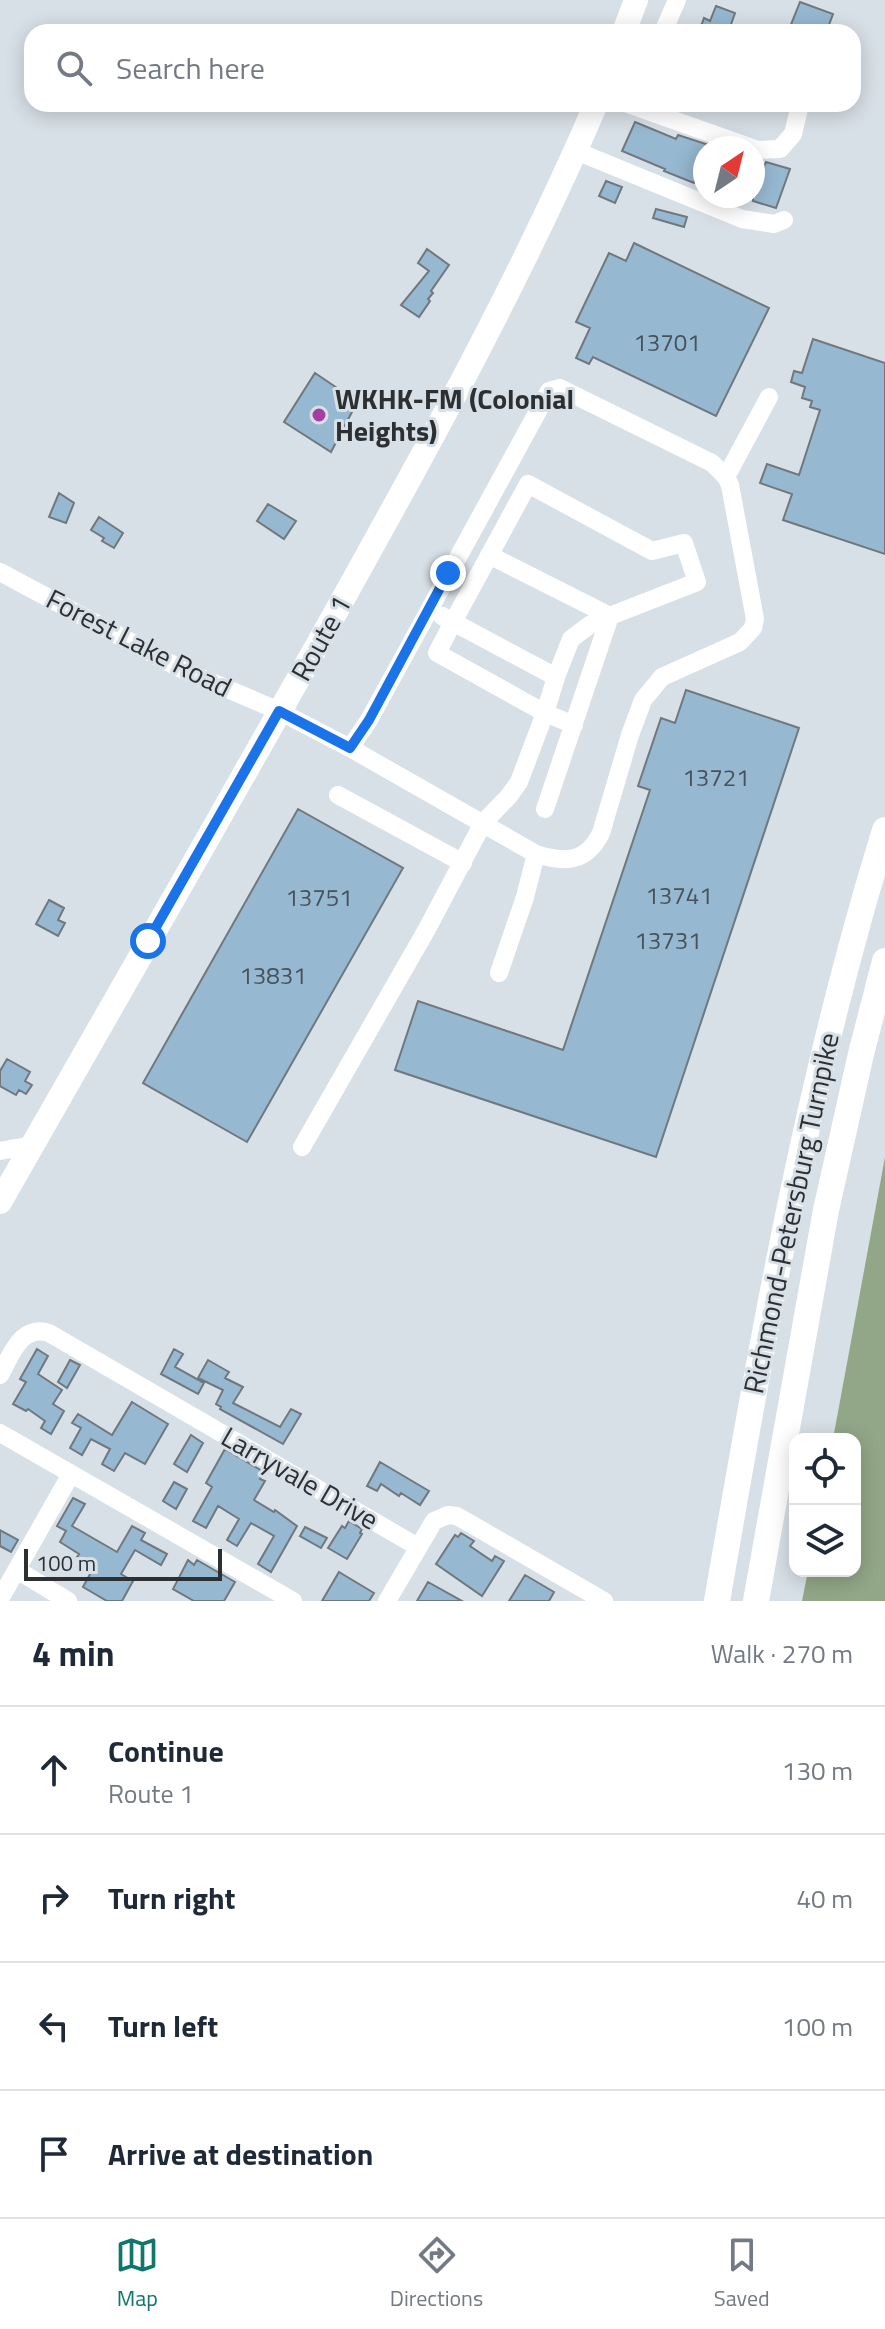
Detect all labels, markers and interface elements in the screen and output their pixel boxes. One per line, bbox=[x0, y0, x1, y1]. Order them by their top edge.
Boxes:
search box bbox=[24, 24, 861, 112]
text: Search here bbox=[116, 45, 265, 91]
icon: search bbox=[52, 46, 96, 90]
north arrow bbox=[693, 136, 765, 208]
house number: 13701 bbox=[633, 324, 701, 360]
place label: WKHK-FM (Colonial Heights) bbox=[335, 377, 574, 452]
marker: WKHK-FM (Colonial Heights) bbox=[310, 406, 328, 424]
route end bbox=[430, 555, 466, 591]
street label: Forest Lake Road bbox=[39, 577, 239, 708]
street label: Route 1 bbox=[279, 587, 362, 689]
house number: 13721 bbox=[682, 759, 750, 795]
house number: 13741 bbox=[645, 877, 713, 913]
house number: 13751 bbox=[285, 879, 353, 915]
house number: 13731 bbox=[634, 922, 702, 958]
route start bbox=[130, 923, 166, 959]
house number: 13831 bbox=[239, 957, 307, 993]
street label: Richmond-Petersburg Turnpike bbox=[731, 1029, 850, 1397]
street label: Larryvale Drive bbox=[213, 1415, 387, 1540]
map controls bbox=[789, 1433, 861, 1577]
button: locate bbox=[789, 1433, 861, 1505]
button: layers bbox=[789, 1505, 861, 1577]
scale bar bbox=[24, 1545, 222, 1581]
text: 100 m bbox=[36, 1546, 96, 1580]
text: 4 min bbox=[32, 1627, 115, 1679]
text: Walk · 270 m bbox=[711, 1634, 853, 1673]
text: Continue bbox=[108, 1728, 224, 1774]
icon: ahead bbox=[32, 1748, 76, 1792]
text: 130 m bbox=[782, 1751, 853, 1790]
text: Route 1 bbox=[108, 1774, 194, 1813]
text: Turn right bbox=[108, 1875, 236, 1921]
icon: right bbox=[32, 1876, 76, 1920]
text: 40 m bbox=[796, 1879, 853, 1918]
text: Turn left bbox=[108, 2003, 218, 2049]
icon: left bbox=[32, 2004, 76, 2048]
text: 100 m bbox=[782, 2007, 853, 2046]
text: Arrive at destination bbox=[108, 2131, 373, 2177]
icon: arrive bbox=[32, 2132, 76, 2176]
tab: Map bbox=[115, 2233, 159, 2315]
tab: Directions bbox=[390, 2233, 483, 2315]
tab: Saved bbox=[714, 2233, 770, 2315]

